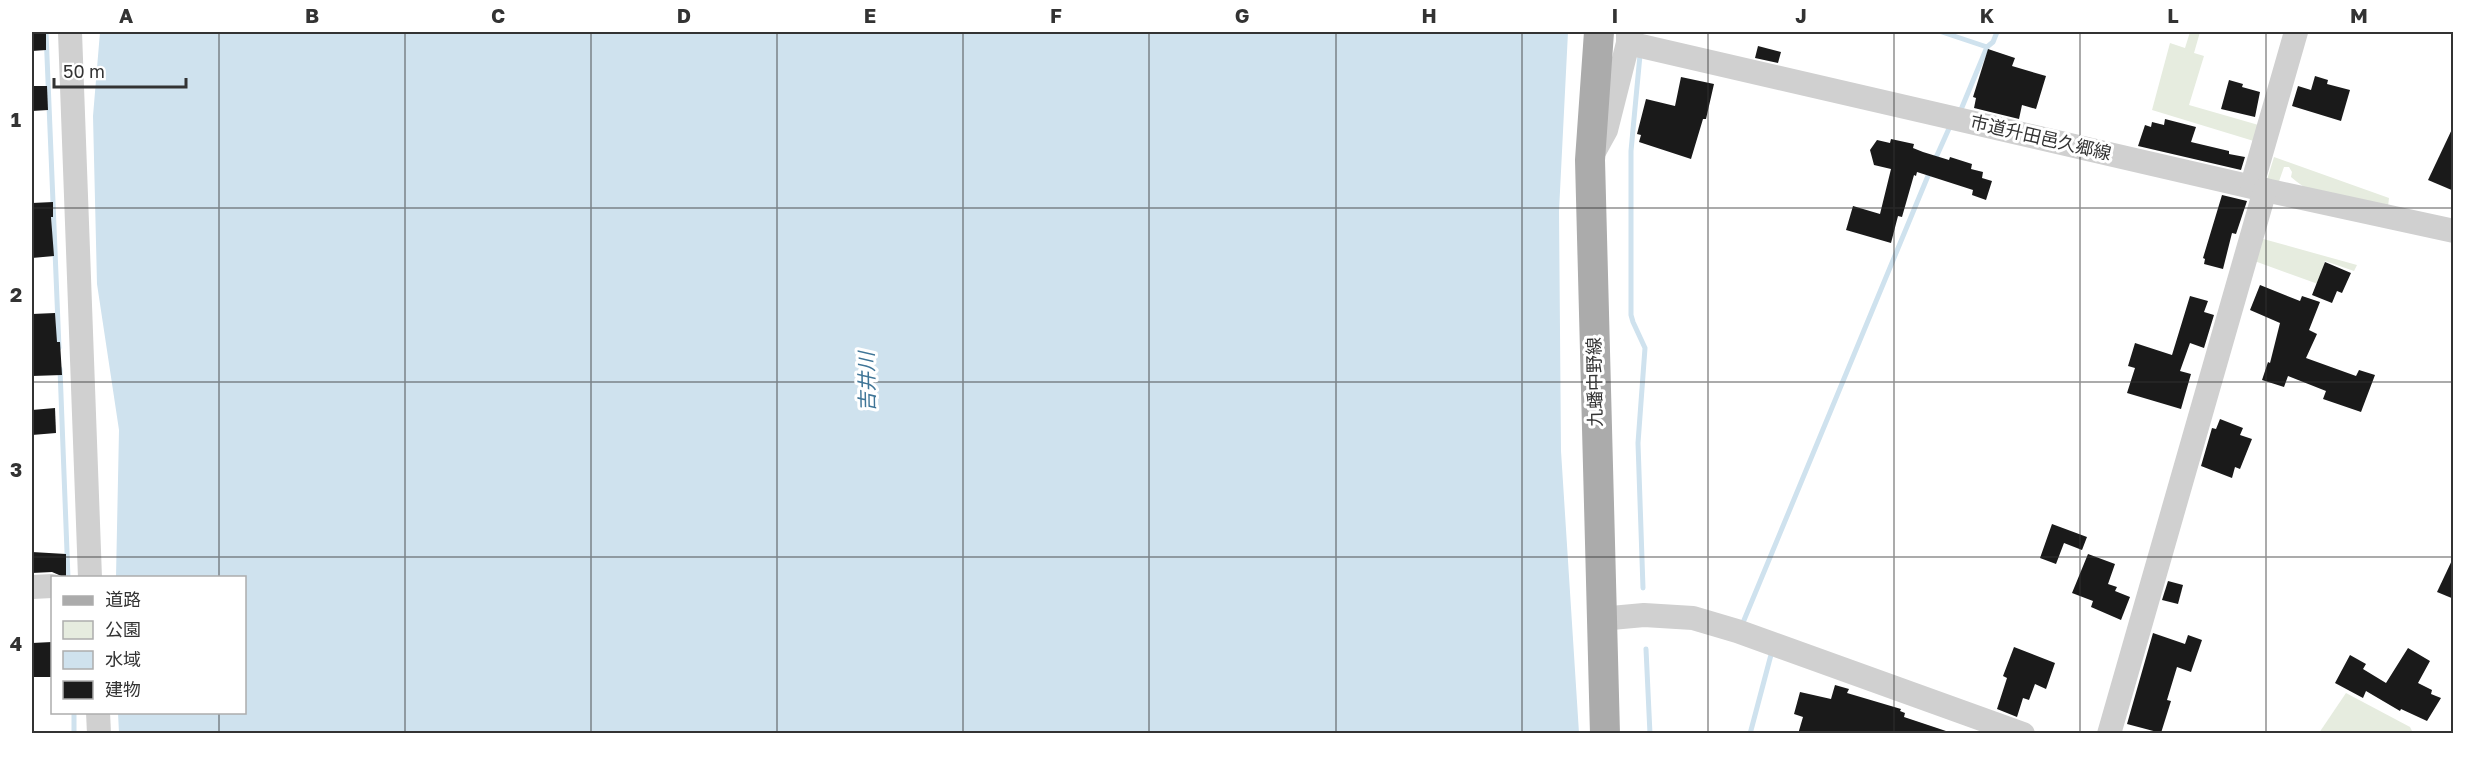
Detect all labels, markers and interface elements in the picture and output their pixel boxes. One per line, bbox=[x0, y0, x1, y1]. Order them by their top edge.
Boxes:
text: A bbox=[119, 3, 133, 27]
text: B bbox=[305, 3, 319, 27]
text: C bbox=[491, 3, 505, 27]
text: D bbox=[677, 3, 691, 27]
text: E bbox=[864, 3, 876, 27]
text: F bbox=[1050, 3, 1062, 27]
text: G bbox=[1235, 3, 1249, 27]
text: H bbox=[1421, 3, 1437, 27]
text: I bbox=[1612, 3, 1618, 27]
text: J bbox=[1795, 3, 1807, 27]
text: K bbox=[1980, 3, 1995, 27]
text: L bbox=[2167, 3, 2179, 27]
text: M bbox=[2350, 3, 2368, 27]
scale bar bbox=[54, 51, 186, 89]
text: 50 m bbox=[63, 60, 105, 82]
text: 1 bbox=[11, 107, 21, 131]
street label: 市道升田邑久郷線 bbox=[1968, 110, 2114, 164]
text: 2 bbox=[10, 282, 22, 306]
street label: 九蟠中野線 bbox=[1582, 337, 1606, 427]
water label: 吉井川 bbox=[853, 350, 879, 412]
text: 3 bbox=[10, 457, 22, 481]
legend bbox=[51, 576, 246, 714]
text: 道路 bbox=[105, 588, 141, 610]
text: 公園 bbox=[105, 618, 141, 640]
text: 4 bbox=[10, 631, 22, 655]
text: 水域 bbox=[105, 648, 141, 670]
text: 建物 bbox=[105, 678, 141, 700]

